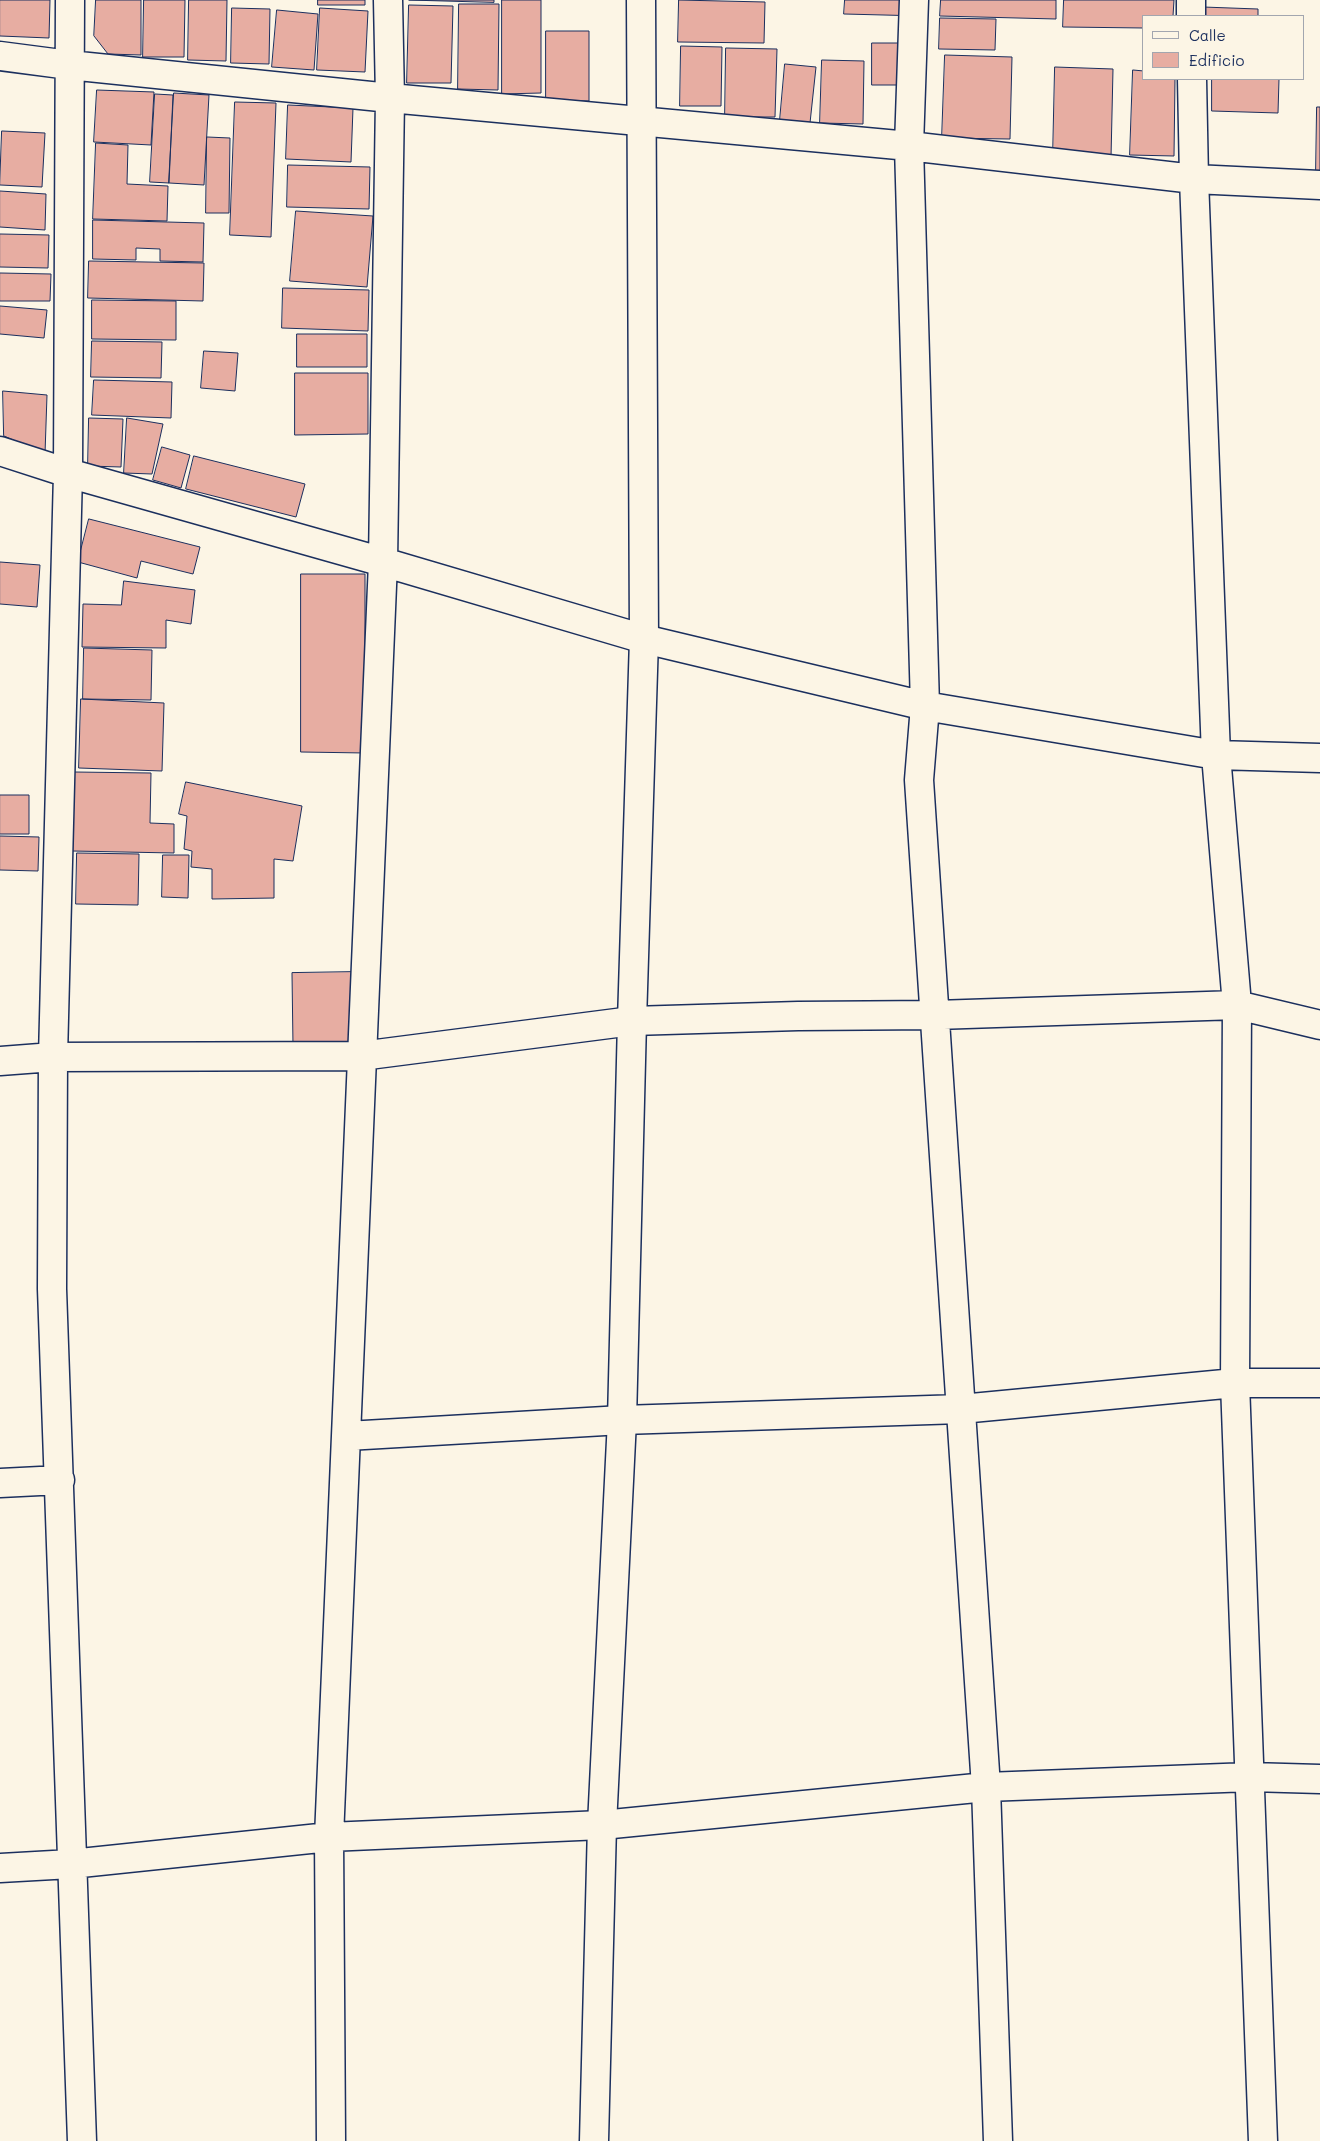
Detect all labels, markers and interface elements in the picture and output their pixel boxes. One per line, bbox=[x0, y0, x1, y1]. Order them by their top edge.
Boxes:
legend bbox=[1142, 15, 1305, 80]
text: Calle bbox=[1189, 25, 1226, 45]
text: Edificio bbox=[1189, 50, 1244, 70]

